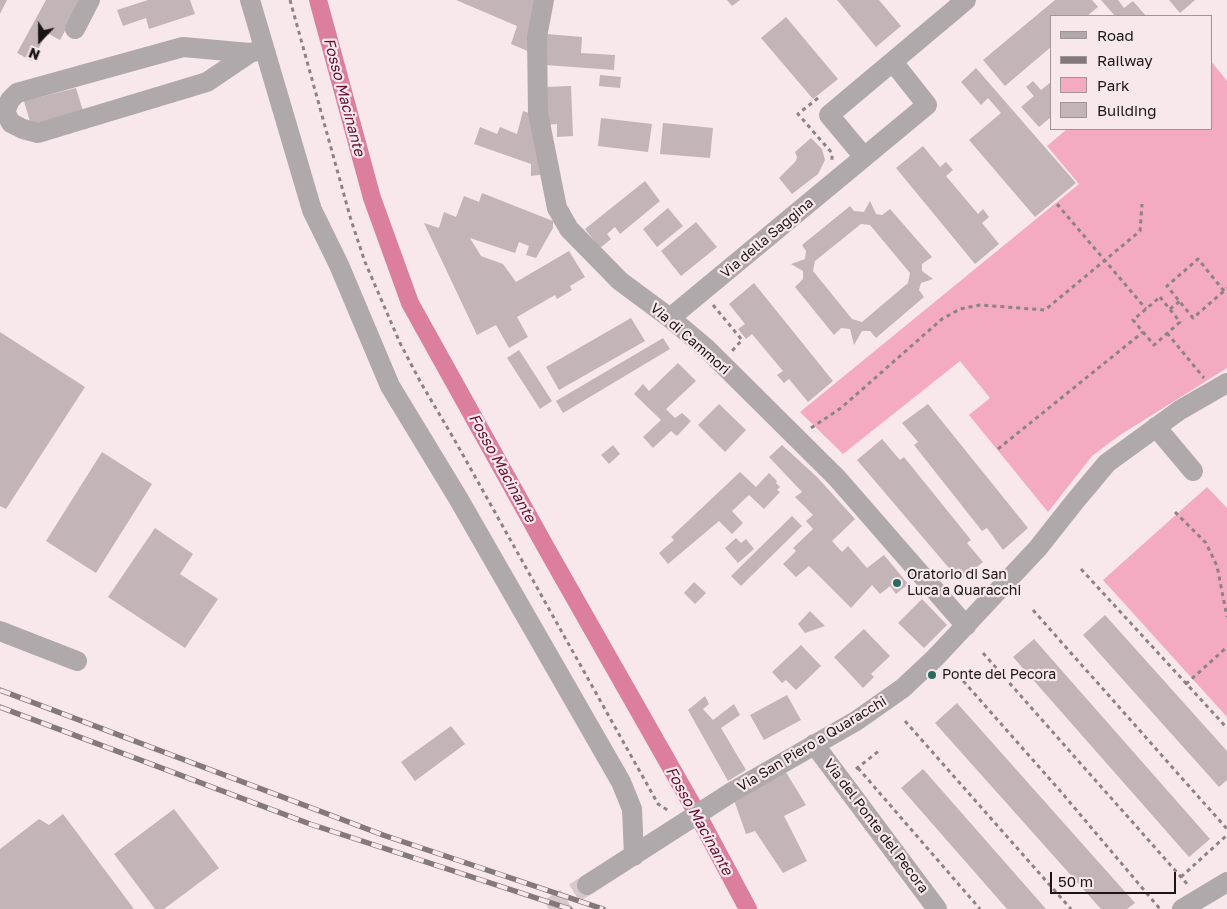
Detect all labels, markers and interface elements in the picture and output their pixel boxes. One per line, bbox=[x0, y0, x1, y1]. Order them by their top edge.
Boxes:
north arrow bbox=[15, 15, 65, 65]
legend bbox=[1050, 15, 1212, 130]
text: Road bbox=[1097, 26, 1134, 44]
water label: Fosso Macinante bbox=[320, 36, 368, 158]
text: N bbox=[26, 45, 42, 64]
text: Railway bbox=[1097, 51, 1153, 69]
text: Park bbox=[1097, 76, 1129, 94]
text: Building bbox=[1097, 101, 1157, 119]
street label: Via della Saggina bbox=[717, 194, 817, 282]
street label: Via di Cammori bbox=[647, 300, 733, 378]
water label: Fosso Macinante bbox=[465, 411, 539, 525]
place label: Oratorio di San Luca a Quaracchi bbox=[907, 567, 1021, 600]
marker: Oratorio di San Luca a Quaracchi bbox=[891, 577, 903, 589]
place label: Ponte del Pecora bbox=[942, 667, 1056, 683]
marker: Ponte del Pecora bbox=[926, 669, 938, 681]
street label: Via San Piero a Quaracchi bbox=[734, 693, 890, 795]
street label: Via del Ponte del Pecora bbox=[820, 756, 932, 896]
water label: Fosso Macinante bbox=[662, 764, 736, 878]
scale bar bbox=[1052, 862, 1178, 894]
text: 50 m bbox=[1058, 872, 1093, 890]

